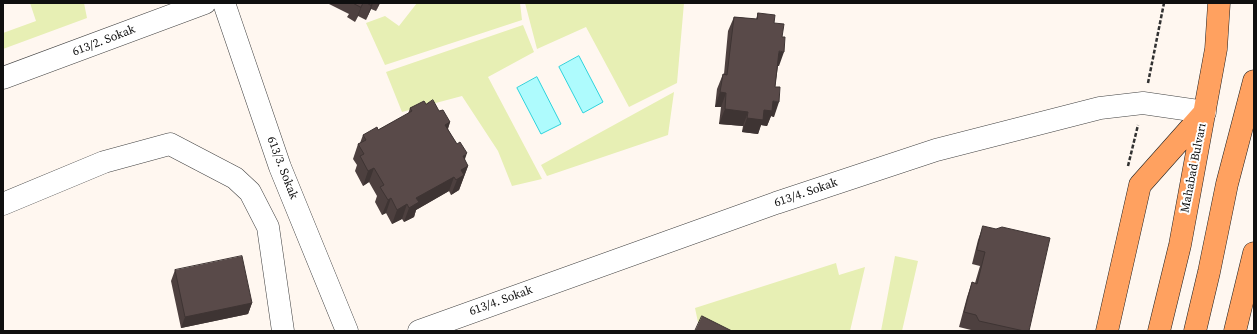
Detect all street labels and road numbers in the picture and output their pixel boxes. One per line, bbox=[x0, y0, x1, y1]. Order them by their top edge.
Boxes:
street label: 613/2. Sokak bbox=[71, 22, 137, 60]
street label: Mahabad Bulvarı bbox=[1178, 122, 1210, 214]
street label: 613/3. Sokak bbox=[263, 135, 301, 201]
street label: 613/4. Sokak bbox=[772, 175, 840, 211]
street label: 613/4. Sokak bbox=[467, 283, 535, 319]

